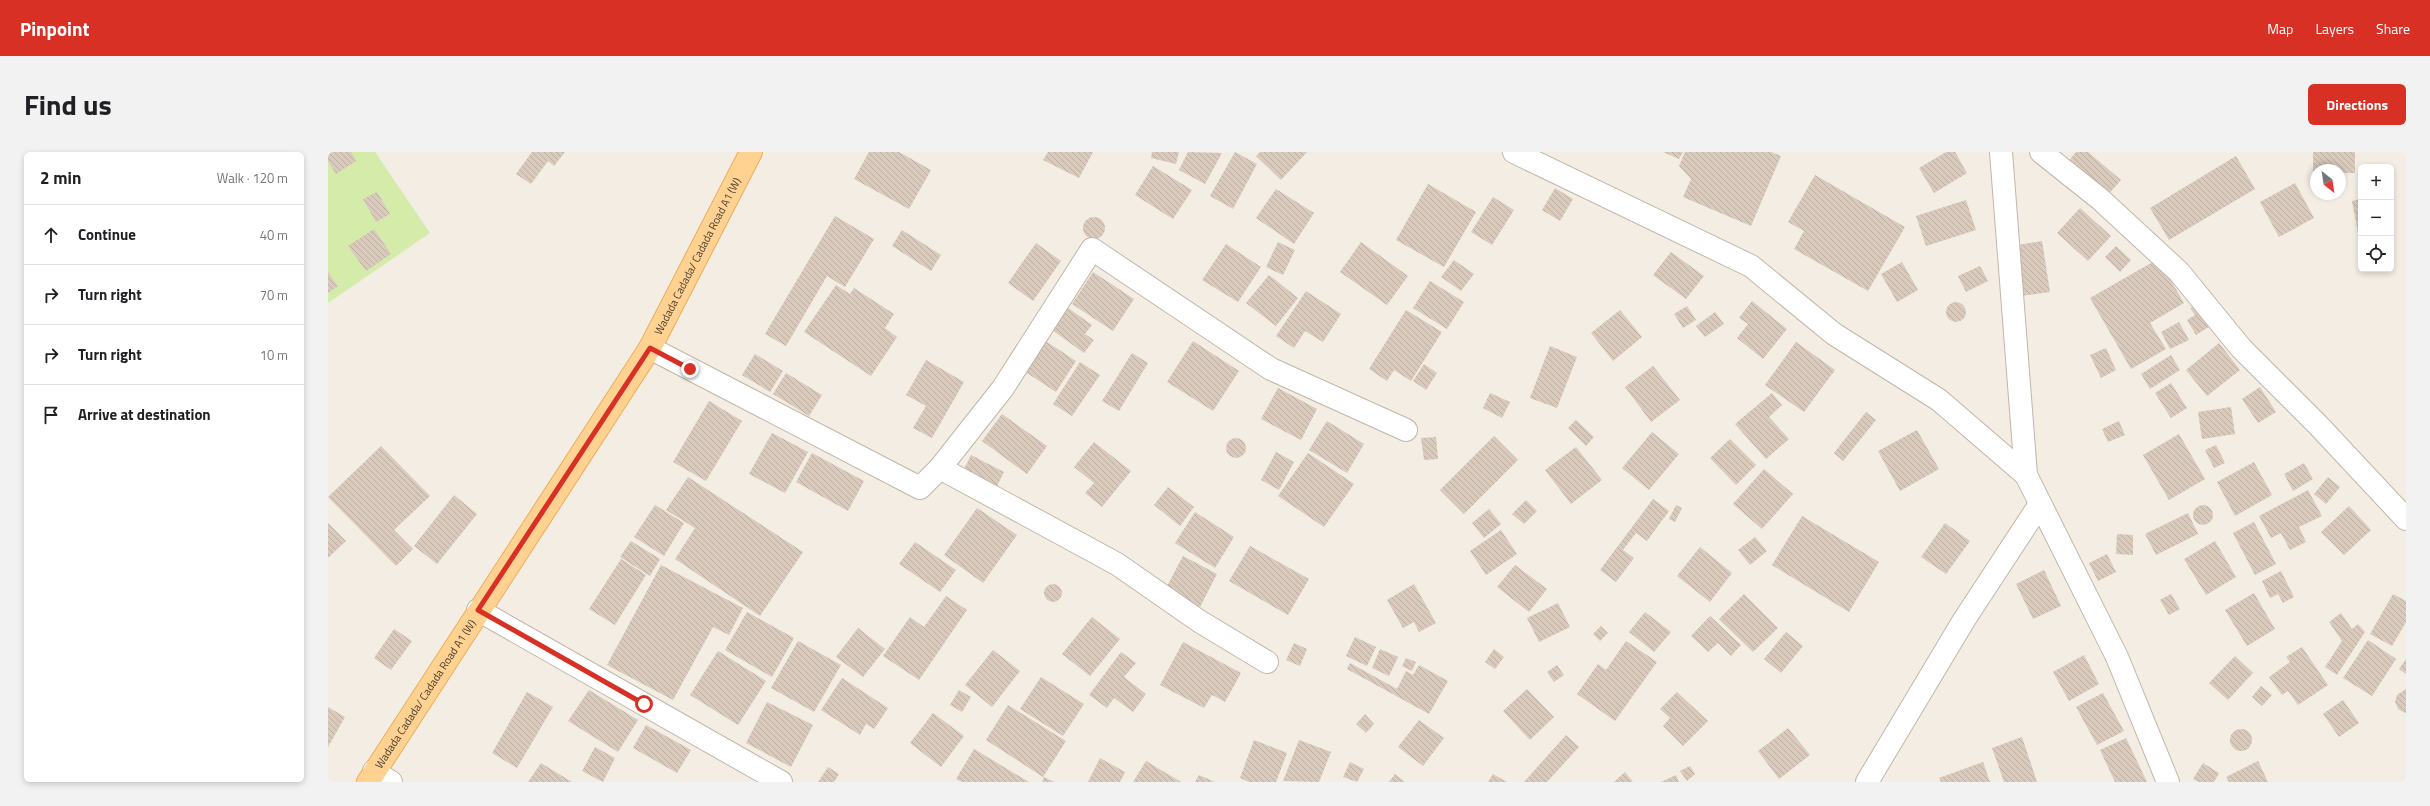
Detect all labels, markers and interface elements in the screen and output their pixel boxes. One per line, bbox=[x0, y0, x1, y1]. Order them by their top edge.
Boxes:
text: Pinpoint bbox=[20, 14, 89, 43]
text: Map bbox=[2267, 18, 2293, 39]
text: Layers bbox=[2315, 18, 2354, 39]
text: Share bbox=[2376, 18, 2410, 39]
text: Find us bbox=[24, 83, 112, 126]
button: Directions bbox=[2308, 84, 2406, 125]
north arrow bbox=[2310, 164, 2346, 200]
map controls bbox=[2358, 164, 2394, 272]
button: + bbox=[2358, 164, 2394, 200]
text: 2 min bbox=[40, 165, 81, 191]
text: Walk · 120 m bbox=[217, 168, 288, 188]
street label: Wadada Cadada/ Cadada Road A1 (W) bbox=[650, 175, 745, 337]
button: − bbox=[2358, 200, 2394, 236]
text: Continue bbox=[78, 223, 136, 246]
icon: ahead bbox=[40, 224, 62, 246]
text: 40 m bbox=[260, 225, 288, 245]
button: locate bbox=[2358, 236, 2394, 272]
text: Turn right bbox=[78, 283, 142, 306]
icon: right bbox=[40, 284, 62, 306]
text: 70 m bbox=[260, 285, 288, 305]
text: Turn right bbox=[78, 343, 142, 366]
icon: right bbox=[40, 344, 62, 366]
text: 10 m bbox=[260, 345, 288, 365]
route end bbox=[681, 360, 699, 378]
text: Arrive at destination bbox=[78, 403, 211, 426]
icon: arrive bbox=[40, 404, 62, 426]
street label: Wadada Cadada/ Cadada Road A1 (W) bbox=[371, 616, 480, 772]
route start bbox=[635, 695, 653, 713]

